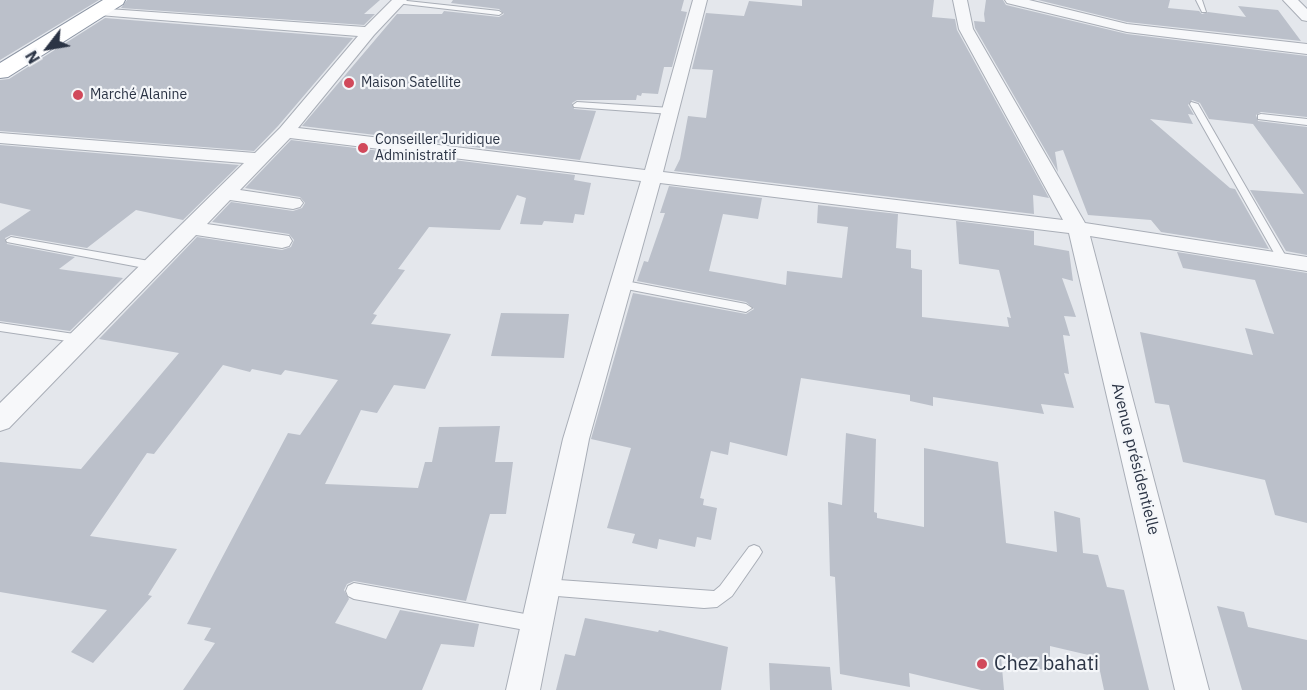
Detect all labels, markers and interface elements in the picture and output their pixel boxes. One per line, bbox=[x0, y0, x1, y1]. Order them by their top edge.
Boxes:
north arrow bbox=[18, 18, 78, 78]
text: N bbox=[21, 47, 44, 67]
place label: Maison Satellite bbox=[361, 75, 461, 91]
marker: Maison Satellite bbox=[342, 76, 356, 90]
place label: Marché Alanine bbox=[90, 87, 187, 103]
marker: Marché Alanine bbox=[71, 88, 85, 102]
place label: Conseiller Juridique Administratif bbox=[375, 132, 500, 164]
marker: Conseiller Juridique Administratif bbox=[356, 141, 370, 155]
street label: Avenue présidentielle bbox=[1107, 381, 1163, 537]
place label: Chez bahati bbox=[994, 652, 1099, 676]
marker: Chez bahati bbox=[975, 657, 989, 671]

